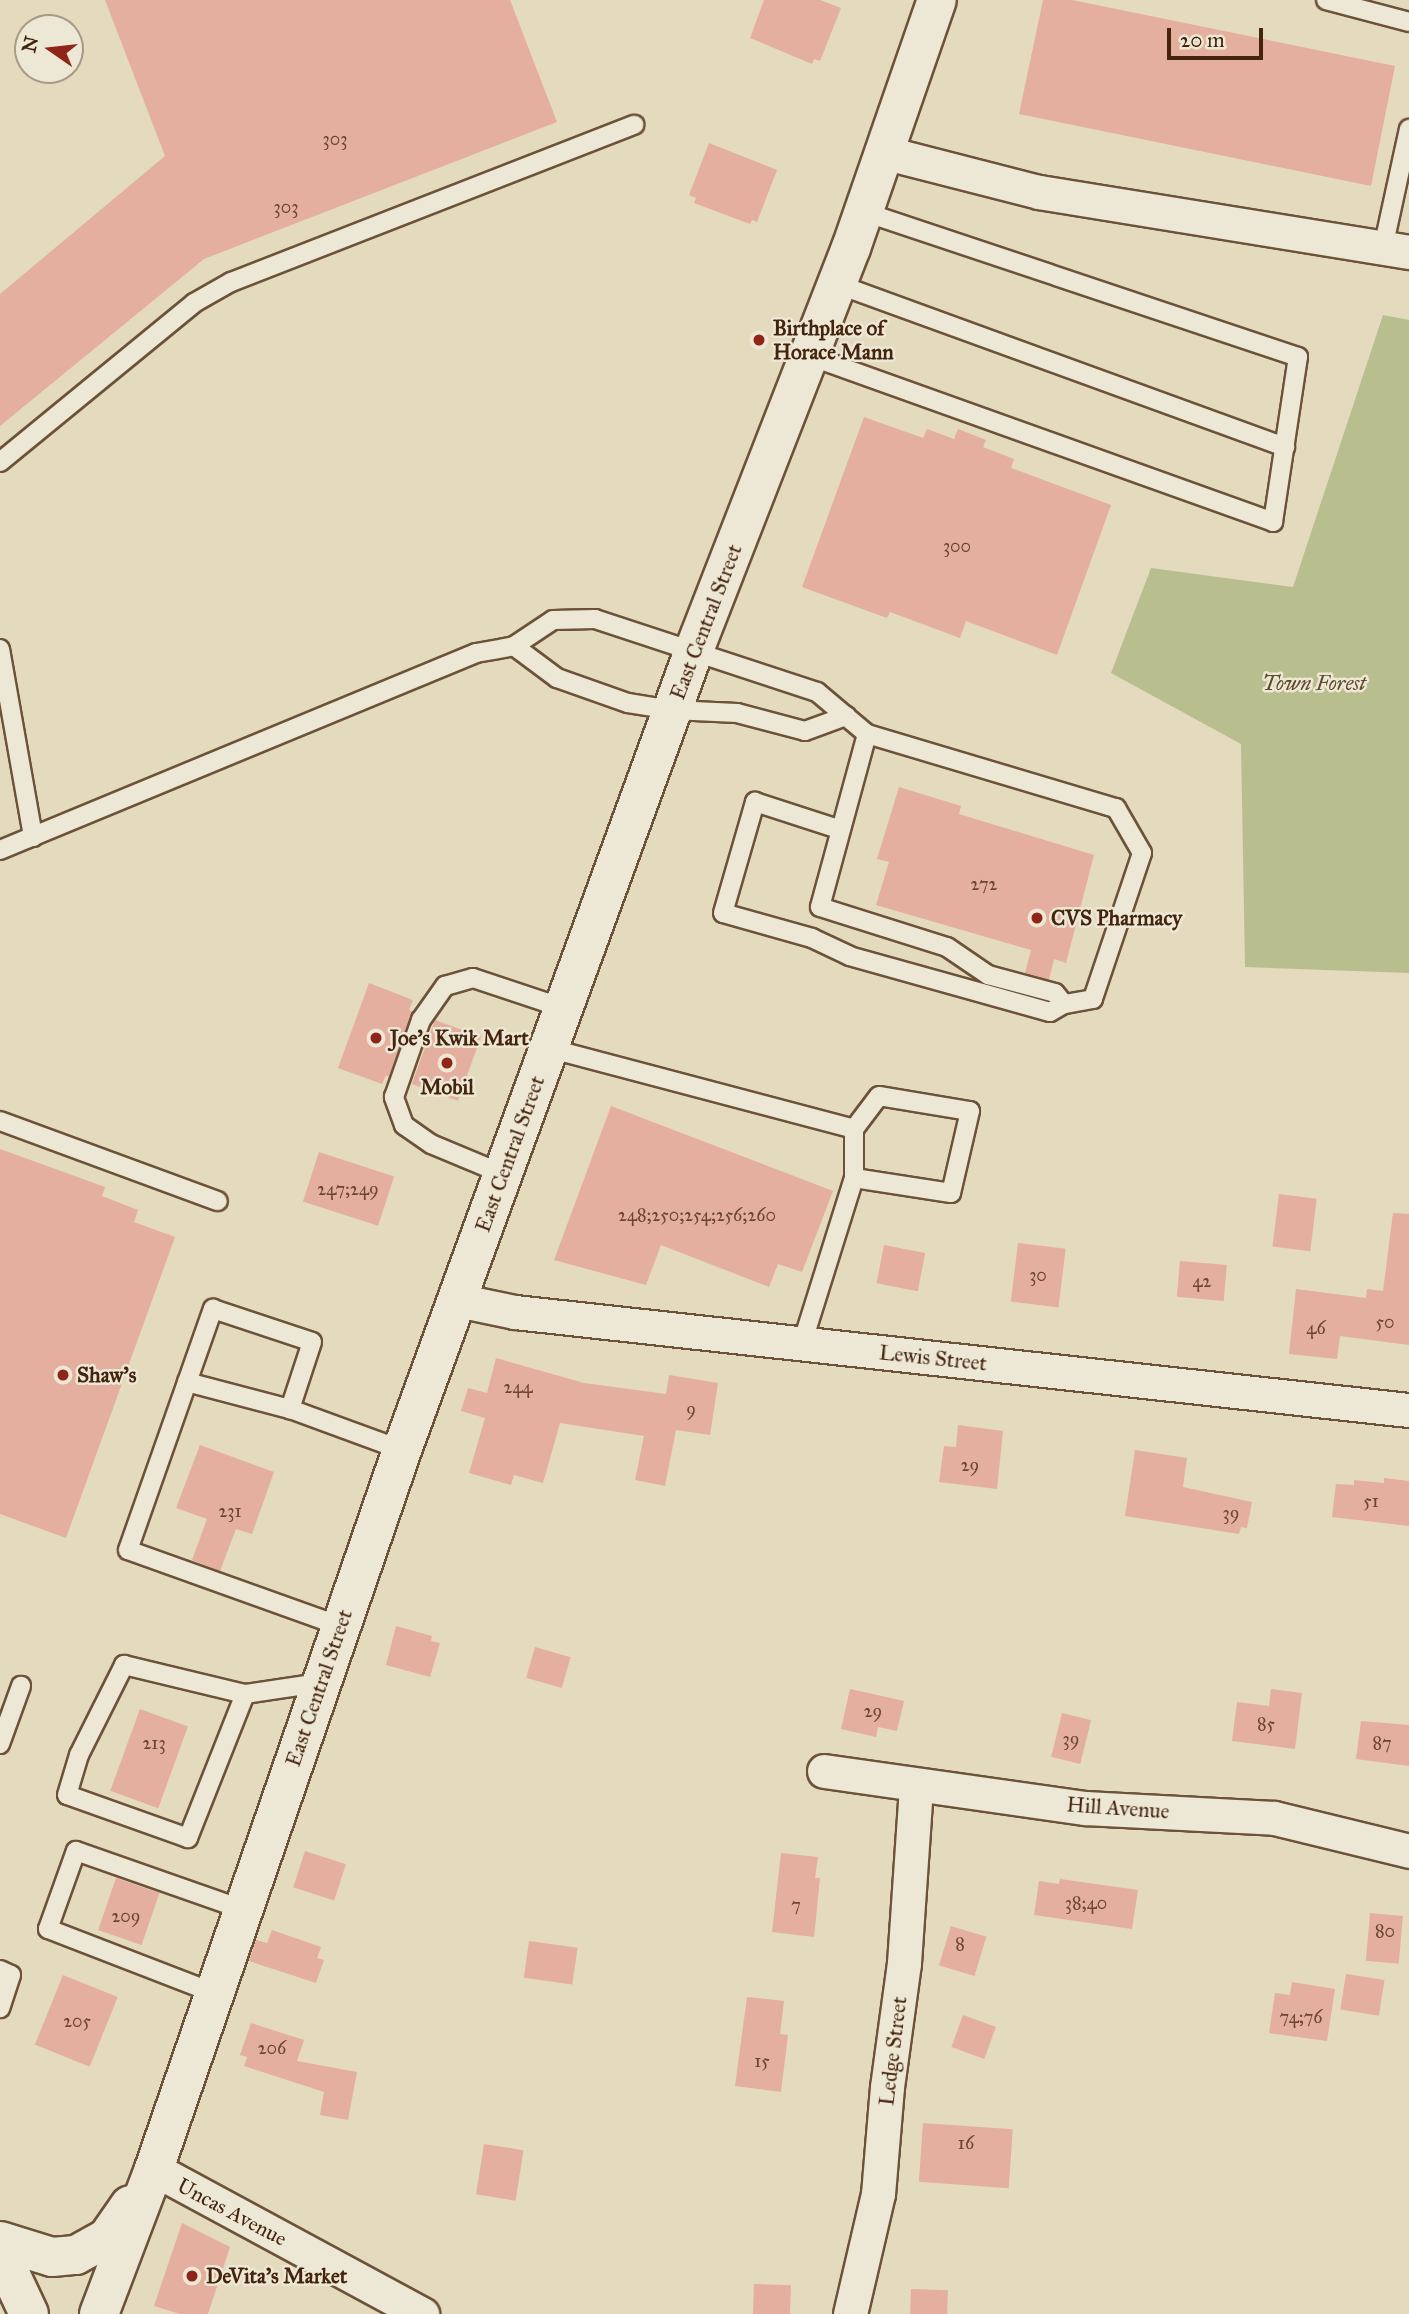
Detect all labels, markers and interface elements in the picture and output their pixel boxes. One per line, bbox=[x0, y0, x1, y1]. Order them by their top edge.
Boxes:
north arrow bbox=[14, 14, 84, 84]
scale bar bbox=[1171, 14, 1267, 58]
text: 20 m bbox=[1180, 27, 1225, 53]
text: N bbox=[17, 34, 43, 55]
house number: 303 bbox=[323, 128, 347, 150]
house number: 303 bbox=[274, 196, 298, 218]
place label: Birthplace of Horace Mann bbox=[773, 315, 894, 365]
marker: Birthplace of Horace Mann bbox=[751, 332, 767, 348]
house number: 300 bbox=[943, 535, 971, 557]
street label: East Central Street bbox=[665, 541, 747, 703]
park label: Town Forest bbox=[1262, 670, 1366, 696]
house number: 272 bbox=[971, 873, 997, 895]
place label: CVS Pharmacy bbox=[1051, 905, 1182, 931]
marker: CVS Pharmacy bbox=[1029, 910, 1045, 926]
place label: Joe's Kwik Mart bbox=[390, 1025, 529, 1051]
marker: Joe's Kwik Mart bbox=[368, 1030, 384, 1046]
marker: Mobil bbox=[439, 1055, 455, 1071]
street label: East Central Street bbox=[470, 1072, 550, 1236]
place label: Mobil bbox=[420, 1074, 474, 1100]
house number: 247;249 bbox=[317, 1178, 379, 1200]
house number: 248;250;254;256;260 bbox=[618, 1204, 776, 1226]
house number: 30 bbox=[1029, 1264, 1047, 1286]
house number: 42 bbox=[1193, 1270, 1211, 1292]
house number: 50 bbox=[1376, 1311, 1394, 1333]
house number: 46 bbox=[1306, 1317, 1326, 1339]
street label: Lewis Street bbox=[878, 1340, 988, 1376]
place label: Shaw's bbox=[77, 1362, 136, 1388]
marker: Shaw's bbox=[55, 1367, 71, 1383]
house number: 244 bbox=[504, 1376, 532, 1398]
house number: 9 bbox=[686, 1398, 696, 1420]
house number: 29 bbox=[961, 1454, 979, 1476]
house number: 51 bbox=[1363, 1490, 1379, 1512]
house number: 231 bbox=[218, 1500, 242, 1522]
house number: 39 bbox=[1223, 1502, 1239, 1524]
street label: East Central Street bbox=[280, 1606, 358, 1770]
house number: 29 bbox=[864, 1700, 882, 1722]
house number: 85 bbox=[1257, 1713, 1275, 1735]
house number: 39 bbox=[1063, 1728, 1079, 1750]
house number: 213 bbox=[142, 1732, 166, 1754]
house number: 87 bbox=[1372, 1732, 1392, 1754]
street label: Hill Avenue bbox=[1066, 1792, 1170, 1824]
house number: 38;40 bbox=[1065, 1892, 1107, 1914]
house number: 7 bbox=[791, 1894, 801, 1916]
house number: 209 bbox=[111, 1905, 141, 1927]
house number: 80 bbox=[1375, 1920, 1395, 1942]
house number: 8 bbox=[955, 1933, 965, 1955]
street label: Ledge Street bbox=[874, 1995, 912, 2107]
house number: 74;76 bbox=[1279, 2006, 1323, 2028]
house number: 205 bbox=[63, 2010, 91, 2032]
house number: 206 bbox=[258, 2037, 286, 2059]
house number: 15 bbox=[754, 2050, 770, 2072]
house number: 16 bbox=[958, 2132, 974, 2154]
street label: Uncas Avenue bbox=[173, 2173, 291, 2251]
place label: DeVita's Market bbox=[206, 2263, 347, 2289]
marker: DeVita's Market bbox=[184, 2268, 200, 2284]

